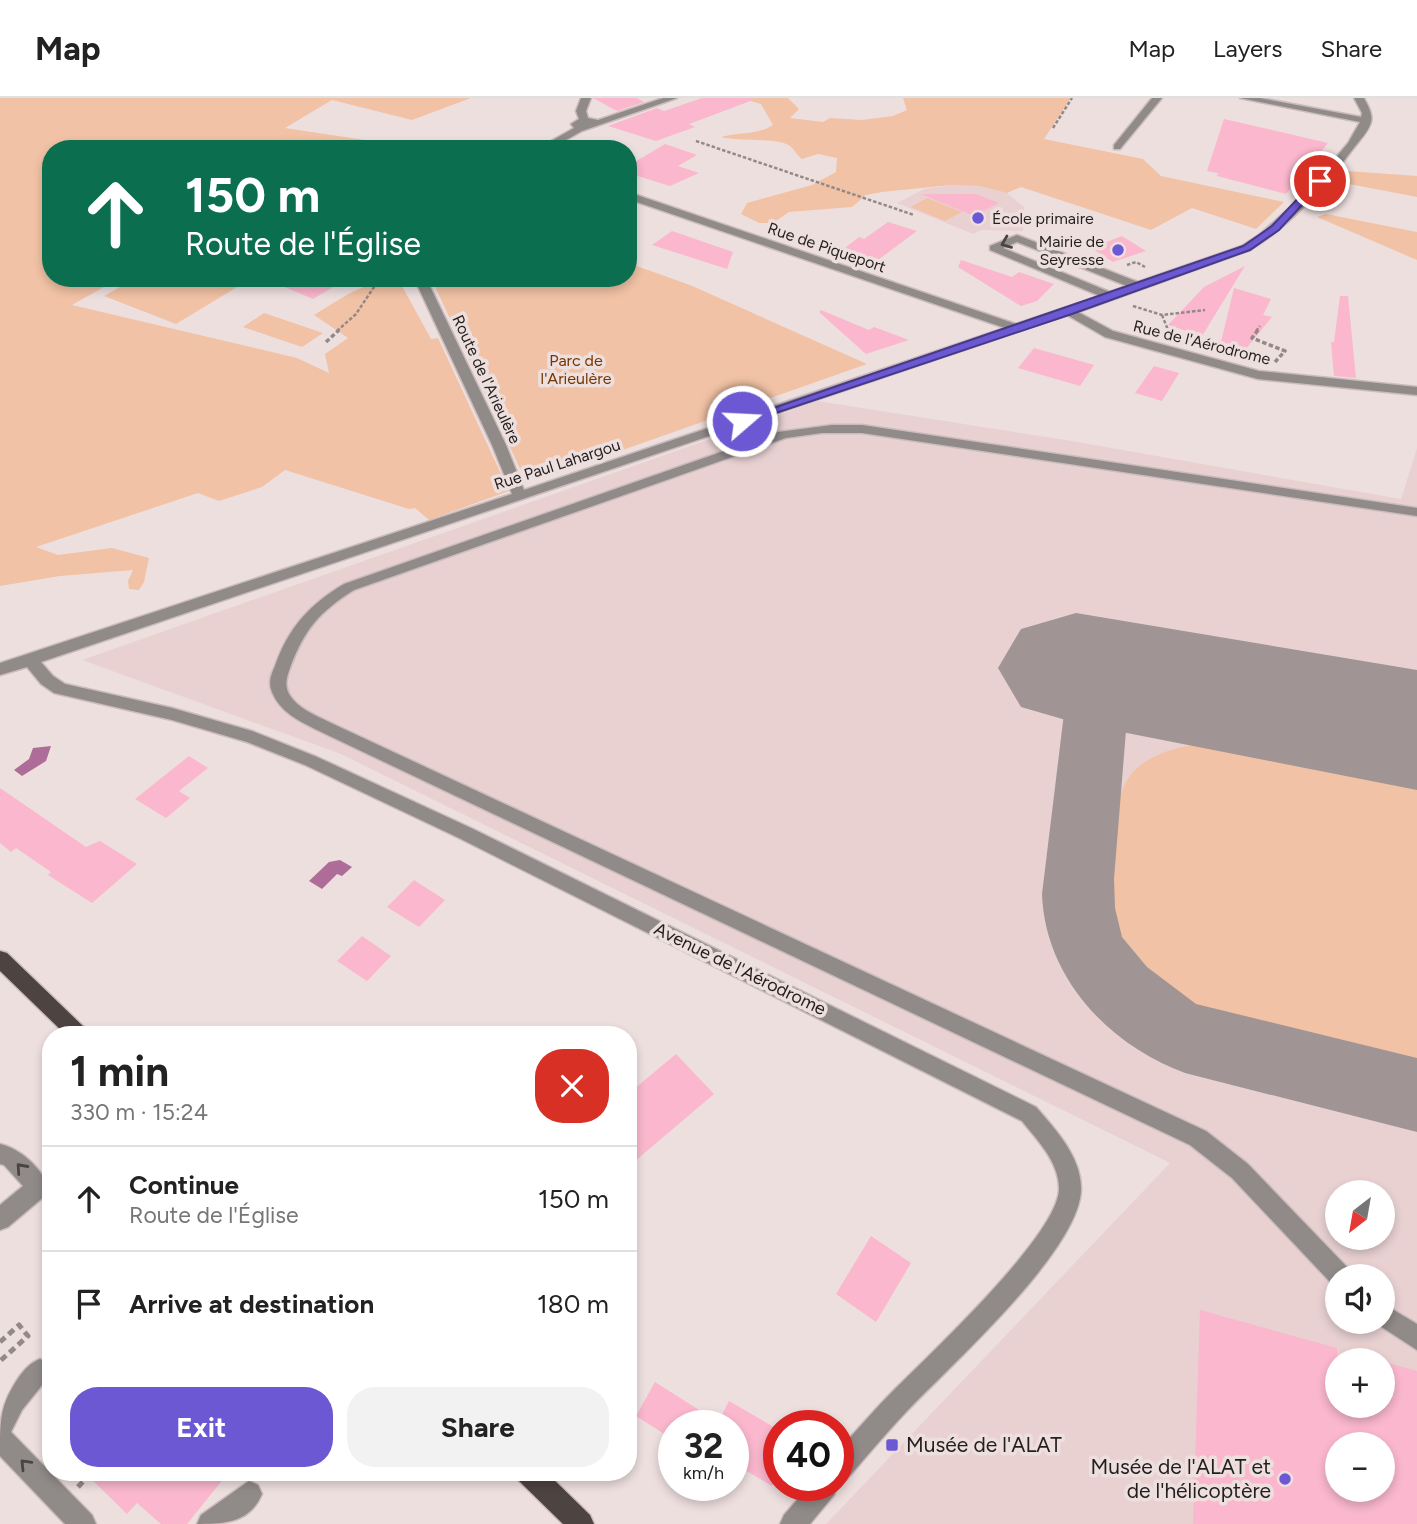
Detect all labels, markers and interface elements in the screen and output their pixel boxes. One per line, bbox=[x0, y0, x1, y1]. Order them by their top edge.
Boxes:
text: Map bbox=[35, 29, 101, 68]
text: Map bbox=[1128, 34, 1175, 63]
text: Layers bbox=[1213, 34, 1282, 63]
text: Share bbox=[1320, 34, 1382, 63]
pin bbox=[1290, 151, 1350, 211]
icon: arrive bbox=[1301, 162, 1339, 200]
text: 150 m bbox=[185, 165, 320, 224]
icon: ahead bbox=[70, 168, 161, 259]
place label: École primaire bbox=[992, 209, 1094, 228]
marker: École primaire bbox=[970, 210, 986, 226]
street label: Rue de Piqueport bbox=[765, 218, 888, 277]
text: Route de l'Église bbox=[185, 225, 421, 263]
place label: Mairie de Seyresse bbox=[1039, 232, 1104, 269]
one-way arrow bbox=[1001, 235, 1013, 249]
marker: Mairie de Seyresse bbox=[1110, 242, 1126, 258]
street label: Route de l'Arieulère bbox=[448, 312, 525, 447]
street label: Rue de l'Aérodrome bbox=[1131, 316, 1273, 369]
park label: Parc de l'Arieulère bbox=[541, 351, 612, 388]
position arrow bbox=[705, 384, 779, 458]
street label: Rue Paul Lahargou bbox=[492, 435, 623, 494]
street label: Avenue de l'Aérodrome bbox=[651, 918, 830, 1020]
text: 1 min bbox=[70, 1046, 169, 1097]
button: close bbox=[535, 1049, 609, 1123]
text: 330 m · 15:24 bbox=[70, 1098, 208, 1126]
one-way arrow bbox=[17, 1163, 29, 1176]
text: Continue bbox=[129, 1169, 239, 1201]
icon: ahead bbox=[70, 1180, 108, 1218]
north arrow bbox=[1325, 1180, 1395, 1250]
map controls bbox=[1325, 1180, 1395, 1502]
text: 150 m bbox=[538, 1183, 609, 1215]
text: Route de l'Église bbox=[129, 1201, 299, 1229]
button: sound bbox=[1325, 1264, 1395, 1334]
icon: arrive bbox=[70, 1285, 108, 1323]
text: Arrive at destination bbox=[129, 1288, 374, 1320]
text: 180 m bbox=[537, 1288, 609, 1320]
button: + bbox=[1325, 1348, 1395, 1418]
button: Exit bbox=[70, 1387, 333, 1467]
button: Share bbox=[347, 1387, 609, 1467]
speed limit sign: 40 bbox=[763, 1410, 854, 1501]
text: 32 bbox=[684, 1425, 723, 1467]
place label: Musée de l'ALAT bbox=[906, 1432, 1062, 1457]
button: − bbox=[1325, 1432, 1395, 1502]
marker: Musée de l'ALAT bbox=[884, 1437, 900, 1453]
place label: Musée de l'ALAT et de l'hélicoptère bbox=[1091, 1454, 1271, 1503]
one-way arrow bbox=[20, 1459, 33, 1472]
text: km/h bbox=[683, 1462, 724, 1484]
marker: Musée de l'ALAT et de l'hélicoptère bbox=[1277, 1471, 1293, 1487]

